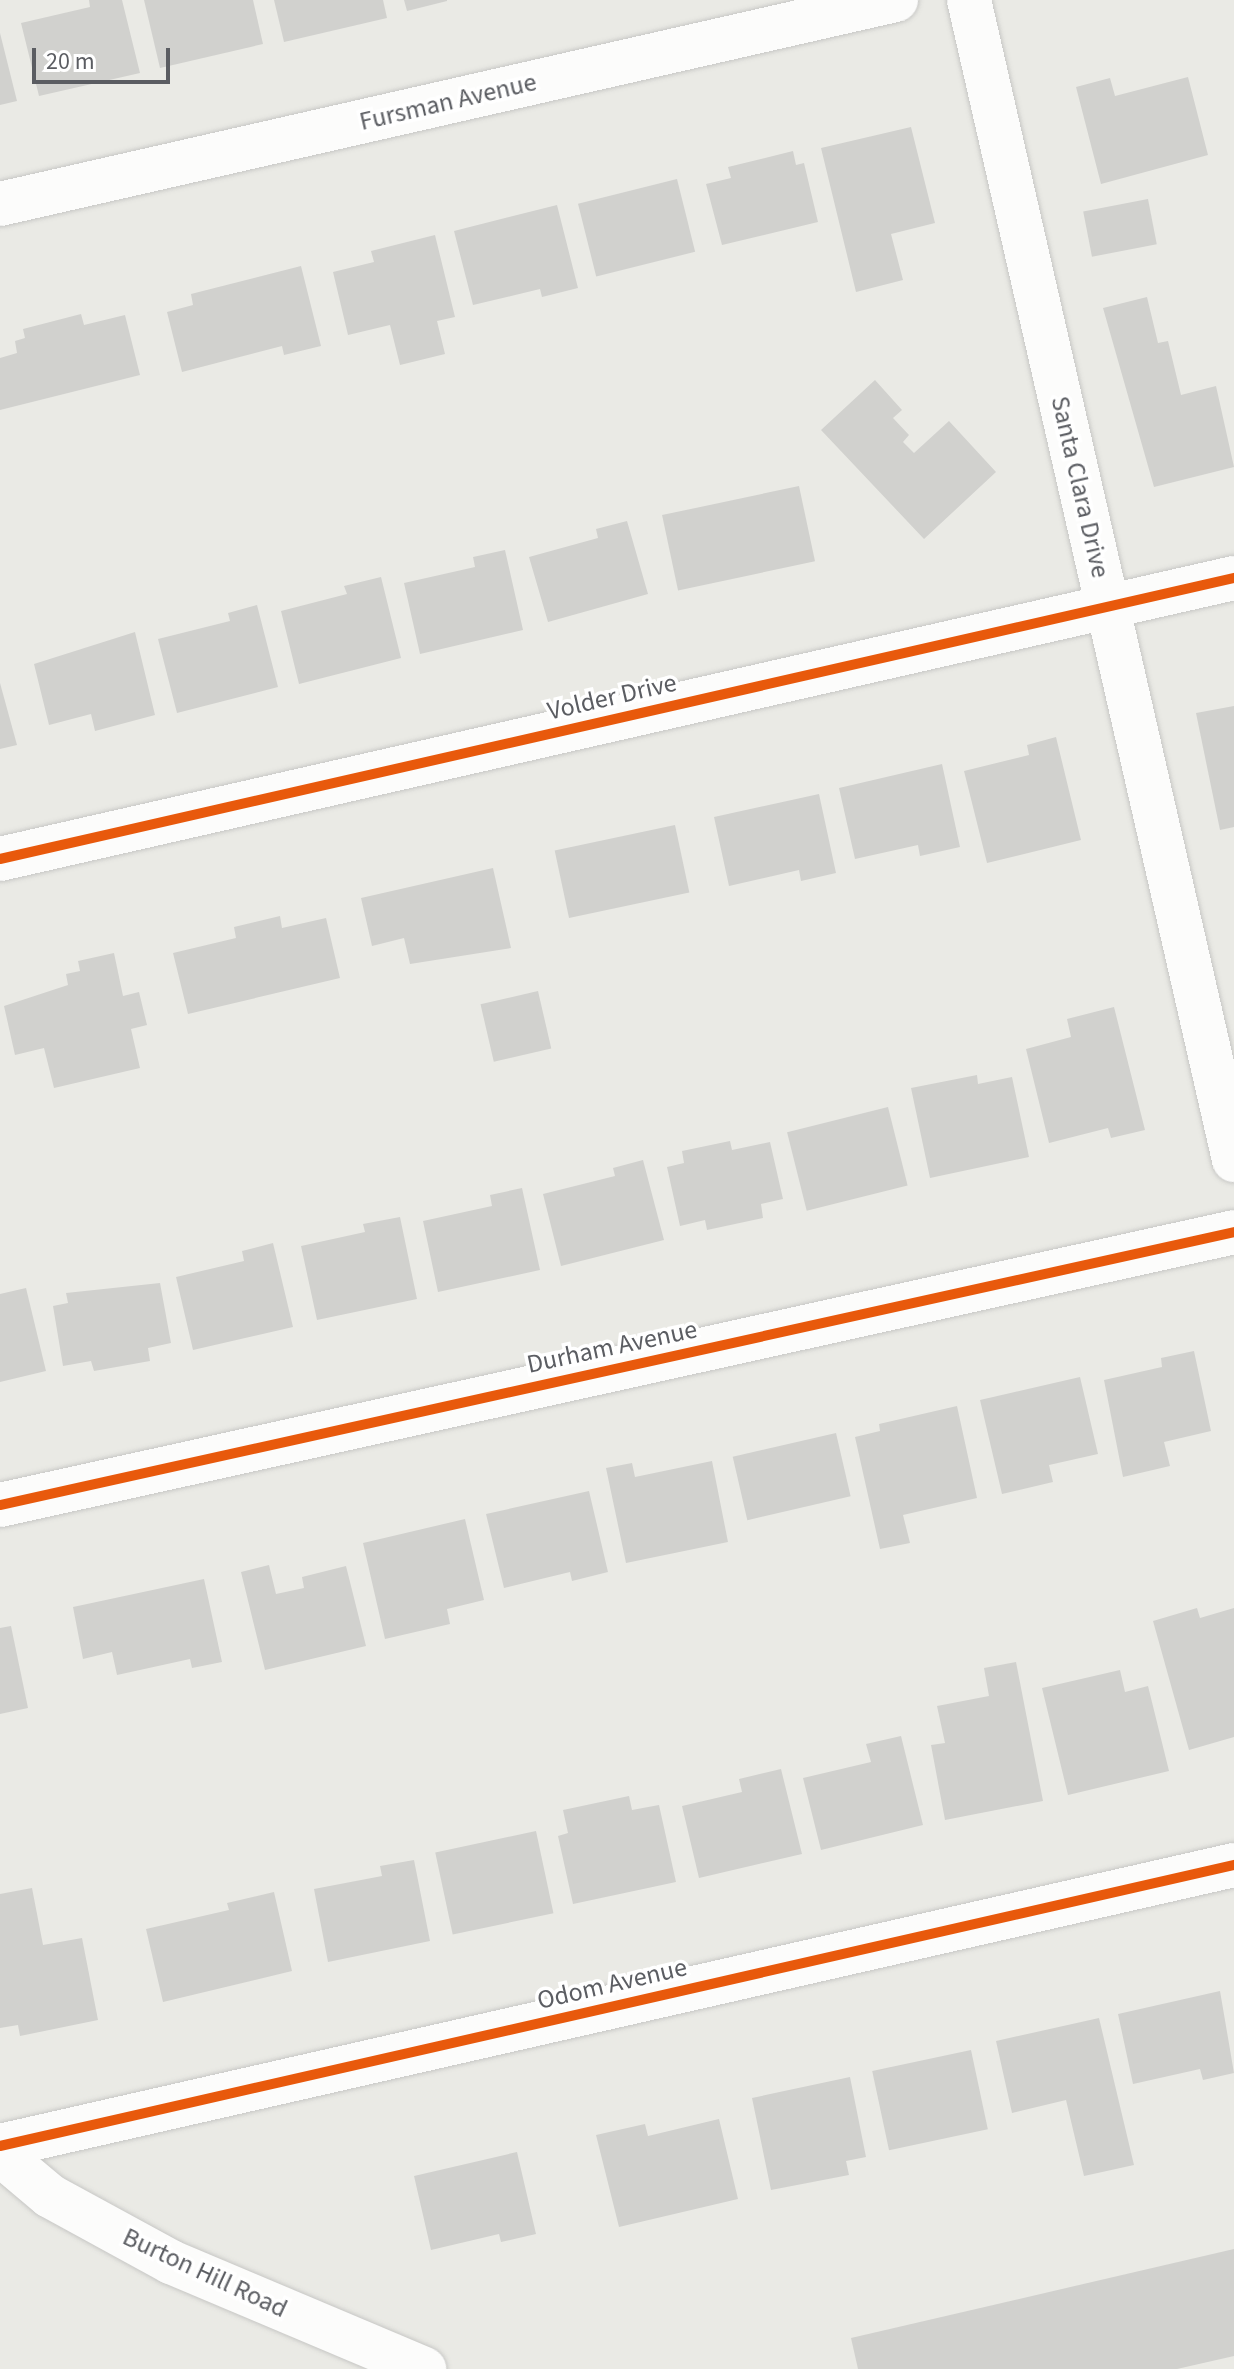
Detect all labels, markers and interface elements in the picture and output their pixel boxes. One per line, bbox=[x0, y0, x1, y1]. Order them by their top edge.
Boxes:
scale bar bbox=[36, 32, 174, 82]
text: 20 m bbox=[46, 44, 95, 79]
street label: Fursman Avenue bbox=[357, 66, 539, 138]
street label: Santa Clara Drive bbox=[1044, 393, 1116, 581]
street label: Volder Drive bbox=[544, 667, 680, 727]
street label: Durham Avenue bbox=[524, 1314, 700, 1380]
street label: Odom Avenue bbox=[534, 1952, 690, 2016]
street label: Burton Hill Road bbox=[118, 2221, 292, 2325]

